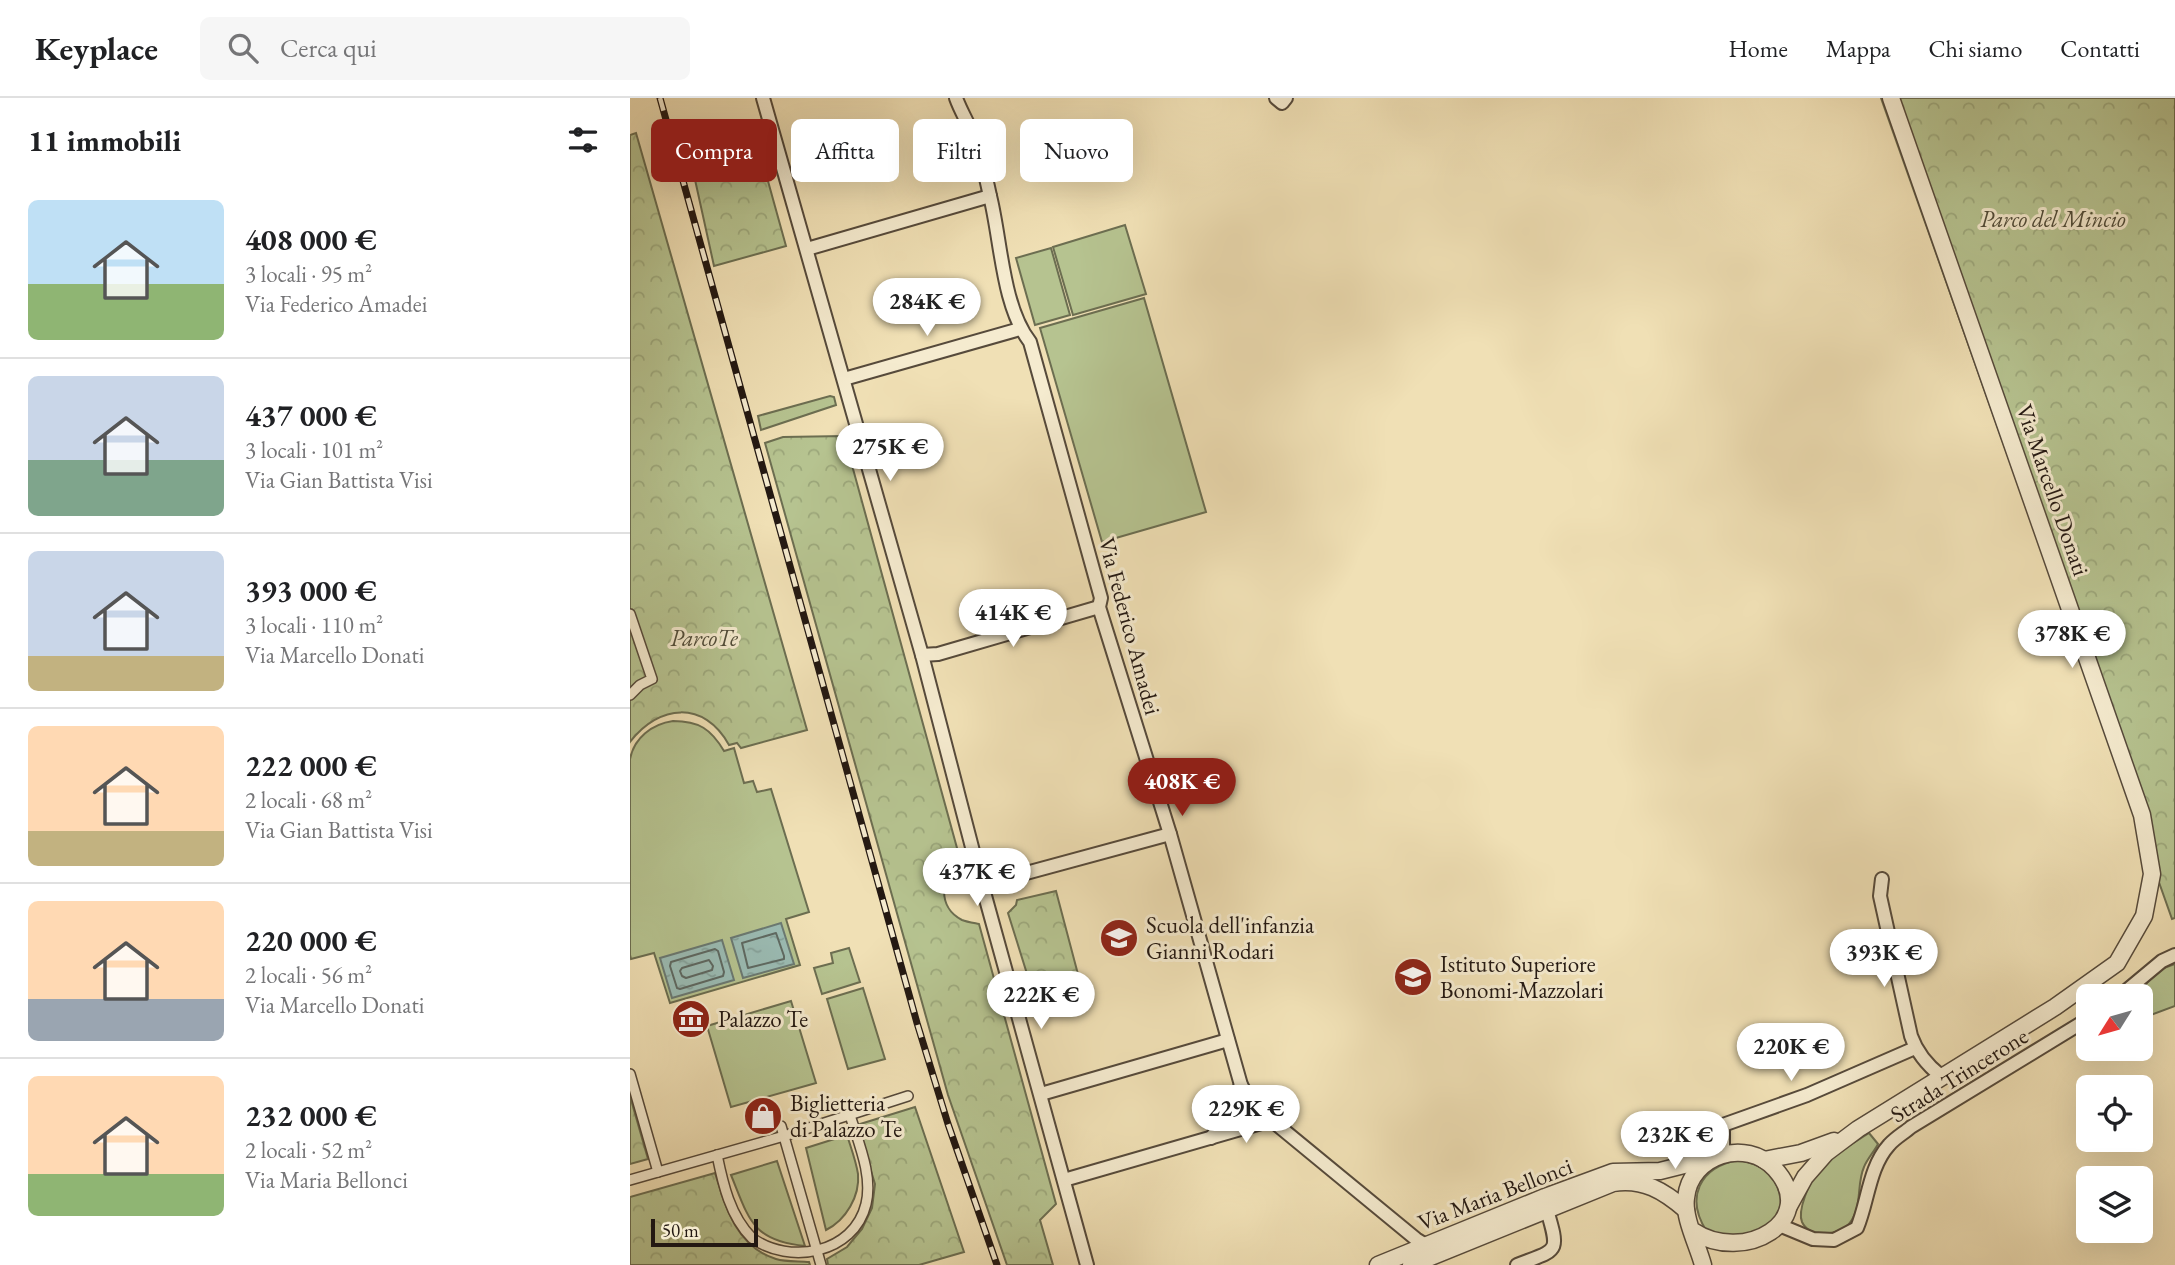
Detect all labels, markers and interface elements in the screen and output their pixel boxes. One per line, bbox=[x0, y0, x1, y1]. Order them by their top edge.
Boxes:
search box bbox=[200, 17, 690, 80]
text: Keyplace bbox=[35, 27, 158, 70]
icon: search bbox=[224, 29, 262, 67]
text: Cerca qui bbox=[280, 31, 377, 65]
text: Home bbox=[1728, 33, 1788, 64]
text: Mappa bbox=[1826, 33, 1891, 64]
text: Chi siamo bbox=[1929, 33, 2022, 64]
text: Contatti bbox=[2060, 33, 2140, 64]
chip: Compra bbox=[651, 119, 777, 182]
chip: Affitta bbox=[791, 119, 899, 182]
chip: Filtri bbox=[913, 119, 1006, 182]
chip: Nuovo bbox=[1020, 119, 1133, 182]
text: 11 immobili bbox=[28, 121, 181, 160]
icon: filters bbox=[564, 121, 602, 159]
park label: Parco del Mincio bbox=[1980, 204, 2126, 234]
text: 408 000 € bbox=[245, 220, 377, 259]
icon: home bbox=[84, 228, 168, 312]
text: 3 locali · 95 m² bbox=[245, 259, 372, 289]
pin: 284K € bbox=[870, 278, 984, 338]
text: 284K € bbox=[889, 286, 965, 316]
text: Via Federico Amadei bbox=[245, 289, 427, 319]
text: 437 000 € bbox=[245, 396, 377, 435]
street label: Via Marcello Donati bbox=[2010, 400, 2096, 580]
icon: home bbox=[84, 404, 168, 488]
pin: 275K € bbox=[833, 424, 947, 483]
text: 275K € bbox=[852, 431, 928, 461]
text: 3 locali · 101 m² bbox=[245, 435, 383, 465]
text: Via Gian Battista Visi bbox=[245, 465, 433, 495]
street label: Via Federico Amadei bbox=[1092, 534, 1168, 718]
text: 393 000 € bbox=[245, 571, 377, 610]
icon: home bbox=[84, 579, 168, 663]
pin: 414K € bbox=[956, 589, 1070, 649]
text: 414K € bbox=[975, 597, 1051, 627]
text: 3 locali · 110 m² bbox=[245, 610, 383, 640]
pin: 378K € bbox=[2015, 610, 2129, 670]
text: 378K € bbox=[2034, 618, 2110, 648]
park label: ParcoTe bbox=[670, 623, 739, 653]
text: Via Marcello Donati bbox=[245, 640, 424, 670]
text: 222 000 € bbox=[245, 746, 377, 785]
icon: home bbox=[84, 754, 168, 838]
pin: 408K € bbox=[1125, 758, 1239, 818]
text: 408K € bbox=[1144, 766, 1220, 796]
text: 2 locali · 68 m² bbox=[245, 785, 372, 815]
text: Via Gian Battista Visi bbox=[245, 815, 433, 845]
pin: 437K € bbox=[920, 848, 1034, 908]
text: 437K € bbox=[939, 856, 1015, 886]
place label: Scuola dell'infanzia Gianni Rodari bbox=[1146, 910, 1315, 966]
school or university icon: Scuola dell'infanzia Gianni Rodari bbox=[1098, 917, 1140, 959]
text: 220 000 € bbox=[245, 921, 377, 960]
icon: home bbox=[84, 929, 168, 1013]
pin: 393K € bbox=[1827, 930, 1941, 989]
text: 393K € bbox=[1846, 937, 1922, 967]
place label: Istituto Superiore Bonomi-Mazzolari bbox=[1440, 949, 1604, 1005]
school or university icon: Istituto Superiore Bonomi-Mazzolari bbox=[1392, 956, 1434, 998]
text: 2 locali · 56 m² bbox=[245, 960, 372, 990]
pin: 222K € bbox=[984, 972, 1098, 1031]
text: 222K € bbox=[1003, 979, 1079, 1009]
north arrow bbox=[2076, 984, 2152, 1060]
map controls bbox=[2076, 984, 2153, 1243]
text: Via Marcello Donati bbox=[245, 990, 424, 1020]
museum icon: Palazzo Te bbox=[670, 998, 712, 1040]
place label: Palazzo Te bbox=[718, 1004, 808, 1034]
street label: Strada Trincerone bbox=[1885, 1021, 2033, 1129]
pin: 220K € bbox=[1734, 1024, 1848, 1083]
text: 220K € bbox=[1753, 1031, 1829, 1061]
button: locate bbox=[2076, 1075, 2153, 1152]
pin: 229K € bbox=[1189, 1086, 1303, 1145]
place label: Biglietteria di Palazzo Te bbox=[790, 1088, 902, 1144]
text: 229K € bbox=[1208, 1093, 1284, 1123]
shop icon: Biglietteria di Palazzo Te bbox=[742, 1095, 784, 1137]
text: 232 000 € bbox=[245, 1096, 377, 1135]
icon: home bbox=[84, 1104, 168, 1188]
pin: 232K € bbox=[1618, 1112, 1732, 1171]
text: 232K € bbox=[1637, 1119, 1713, 1149]
text: 2 locali · 52 m² bbox=[245, 1135, 372, 1165]
street label: Via Maria Bellonci bbox=[1414, 1151, 1577, 1237]
text: Via Maria Bellonci bbox=[245, 1165, 408, 1195]
button: layers bbox=[2076, 1166, 2153, 1243]
scale bar bbox=[651, 1216, 758, 1248]
text: 50 m bbox=[662, 1218, 699, 1243]

